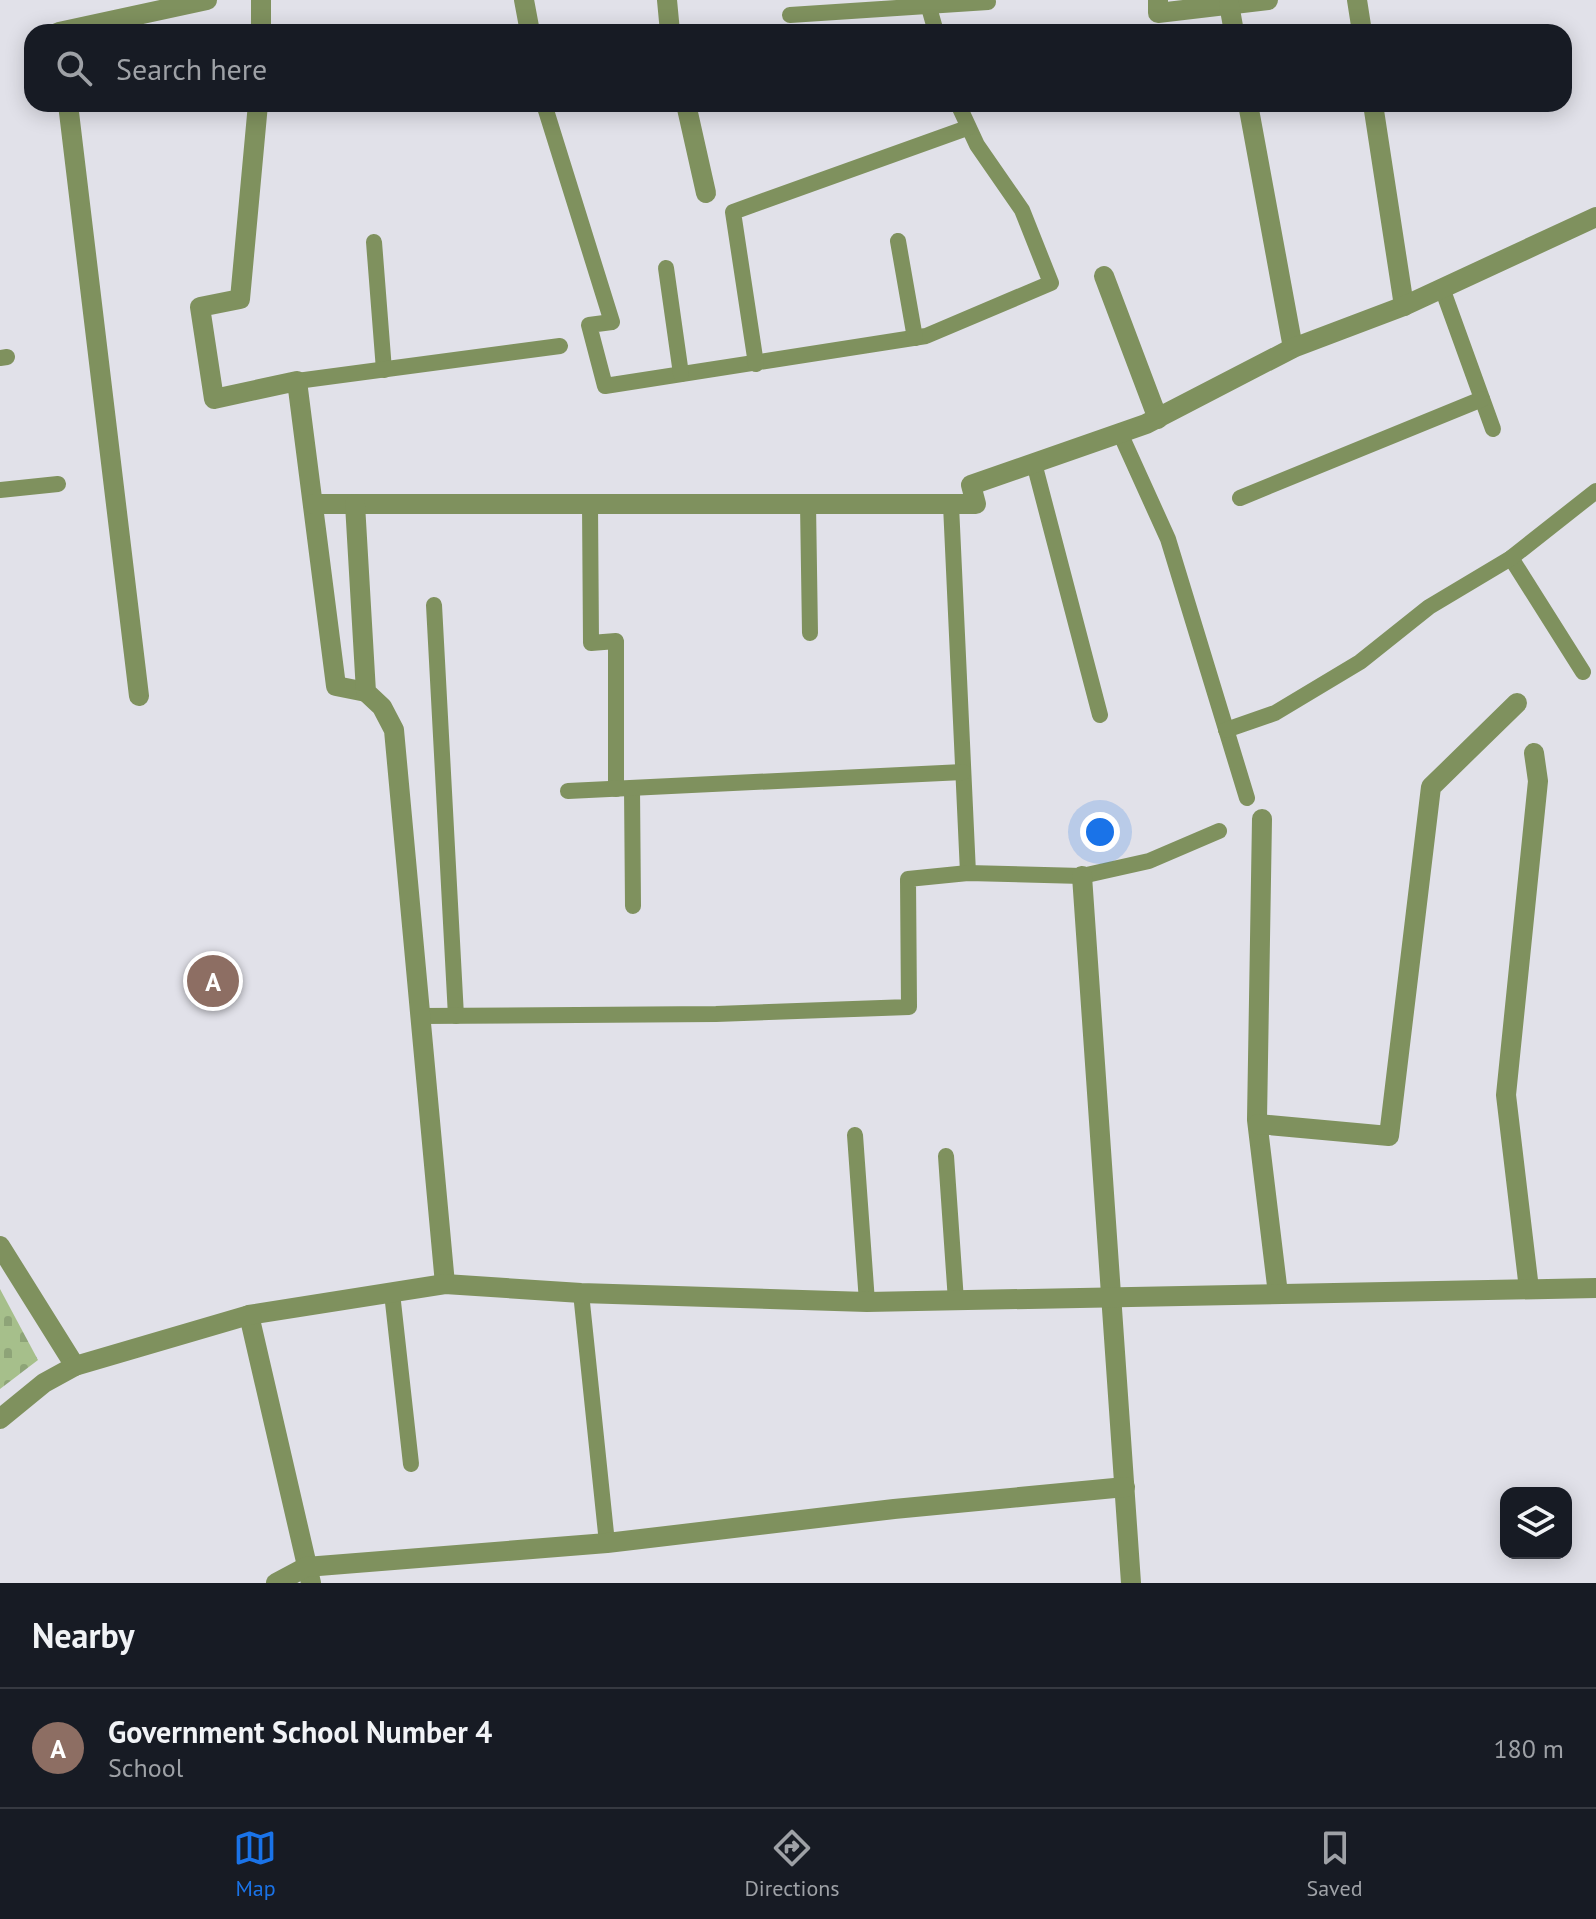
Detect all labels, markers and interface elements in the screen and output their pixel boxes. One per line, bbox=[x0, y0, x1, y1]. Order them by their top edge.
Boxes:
search box bbox=[24, 24, 1572, 112]
icon: search bbox=[52, 46, 96, 90]
text: Search here bbox=[116, 49, 267, 88]
your location bbox=[1080, 812, 1120, 852]
pin: A bbox=[187, 951, 239, 1011]
map controls bbox=[1500, 1487, 1572, 1559]
button: layers bbox=[1500, 1487, 1572, 1559]
text: Nearby bbox=[32, 1613, 134, 1657]
text: Government School Number 4 bbox=[108, 1712, 492, 1751]
text: A bbox=[50, 1732, 66, 1765]
text: 180 m bbox=[1493, 1732, 1564, 1765]
text: School bbox=[108, 1751, 183, 1784]
tab: Map bbox=[233, 1826, 277, 1902]
tab: Directions bbox=[744, 1826, 840, 1902]
tab: Saved bbox=[1307, 1826, 1362, 1902]

